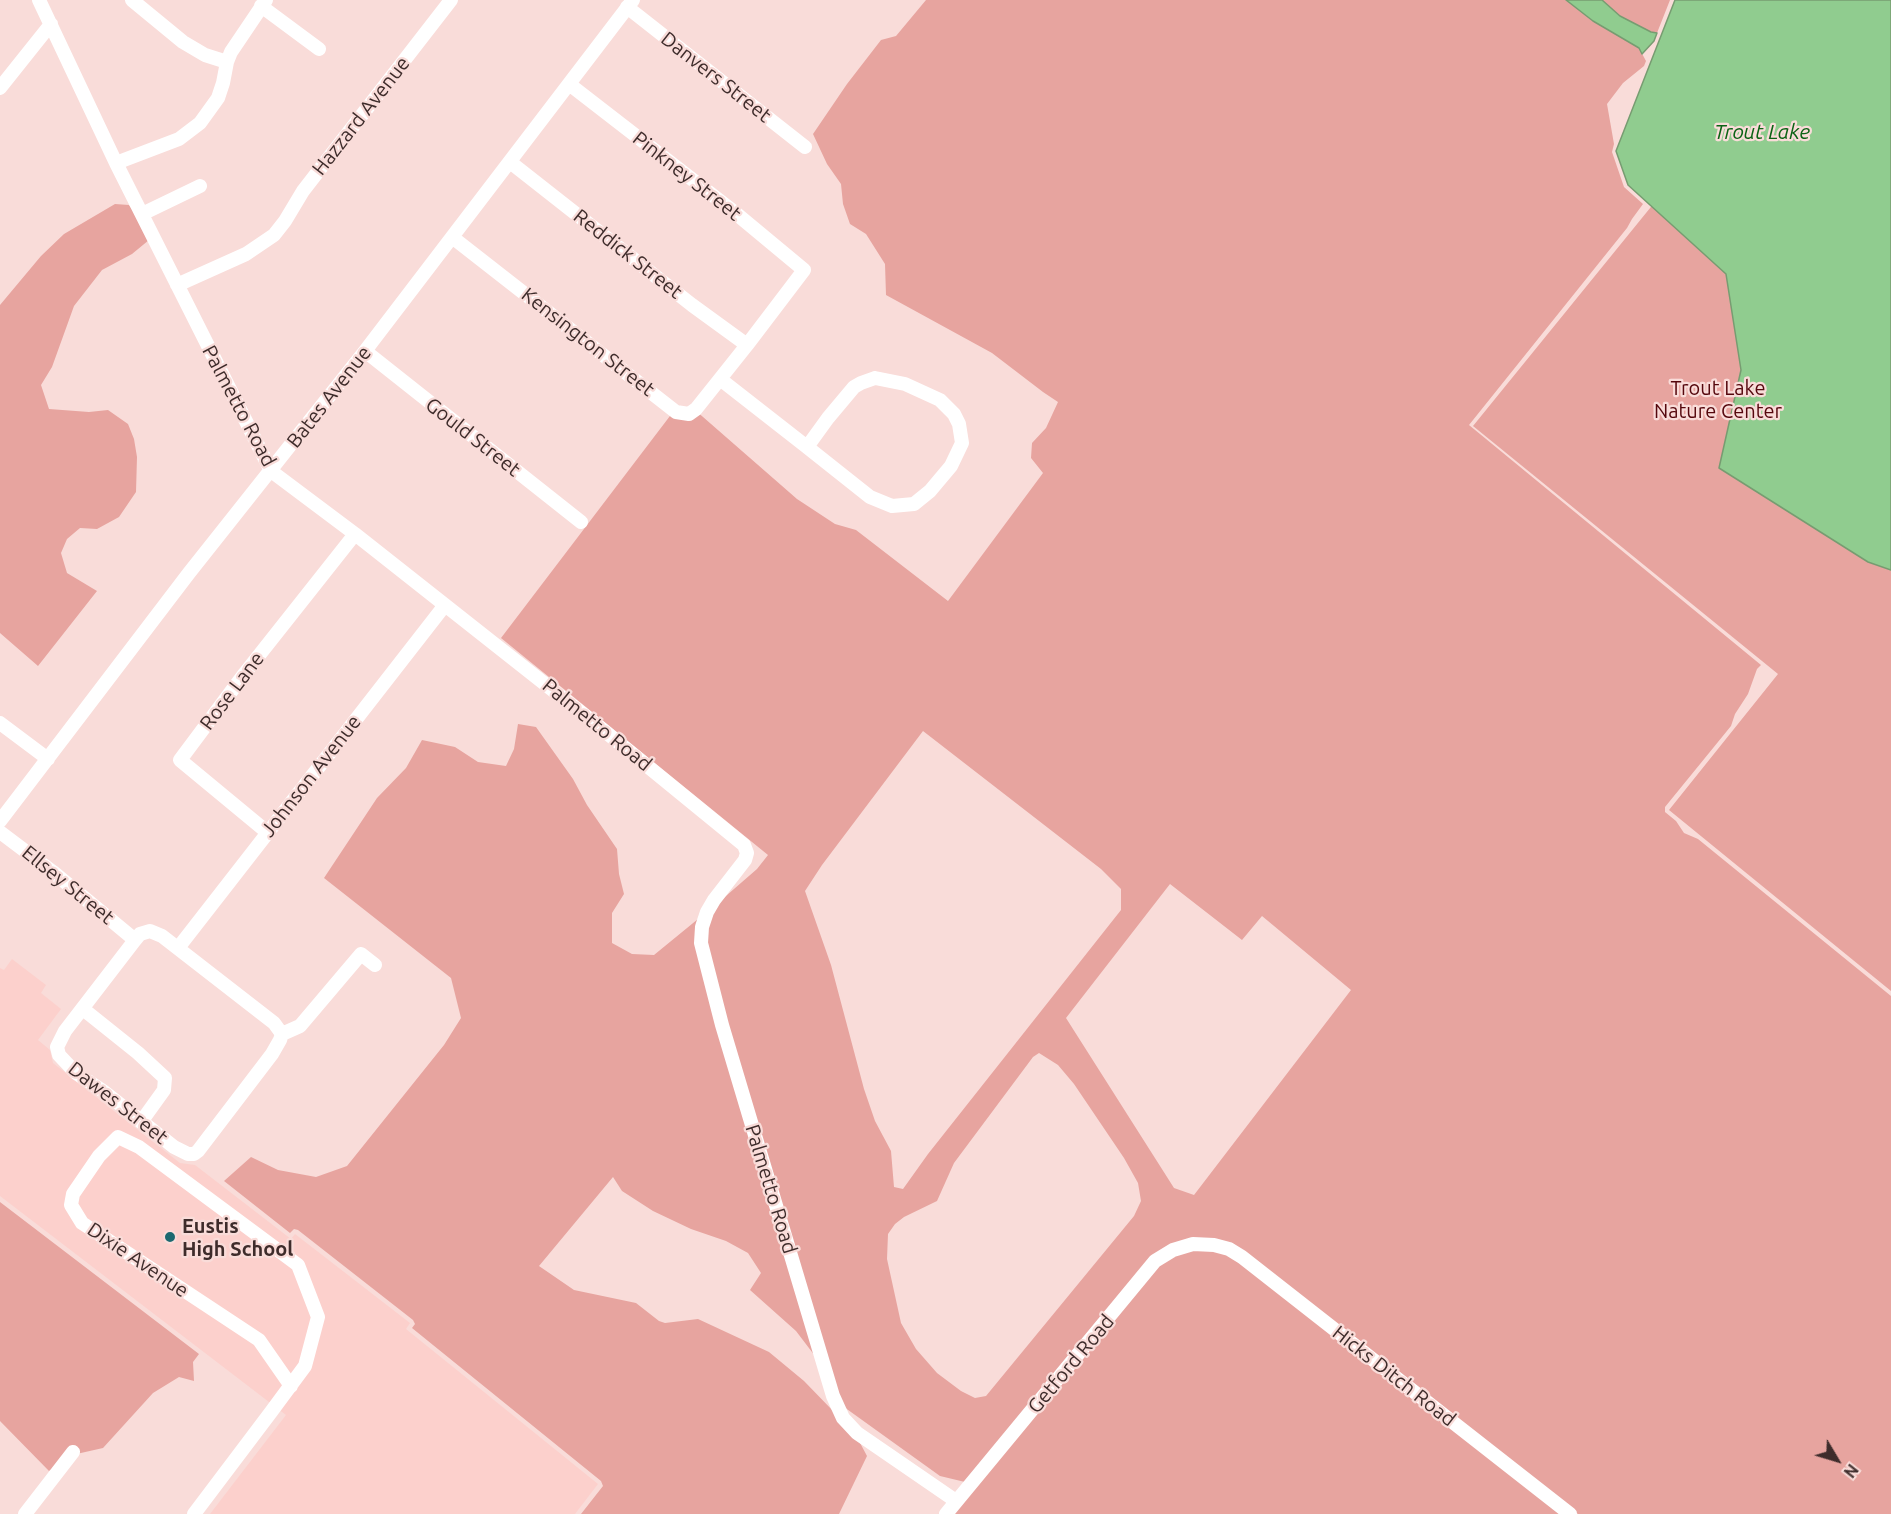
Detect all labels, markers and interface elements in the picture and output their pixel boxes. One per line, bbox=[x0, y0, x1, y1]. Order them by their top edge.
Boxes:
street label: Danvers Street bbox=[656, 27, 776, 127]
street label: Hazzard Avenue bbox=[307, 52, 415, 180]
water label: Trout Lake bbox=[1714, 119, 1810, 145]
street label: Pinkney Street bbox=[628, 126, 746, 226]
street label: Reddick Street bbox=[569, 204, 687, 304]
street label: Kensington Street bbox=[517, 283, 659, 401]
street label: Palmetto Road bbox=[197, 341, 281, 471]
street label: Bates Avenue bbox=[282, 341, 376, 453]
park label: Trout Lake Nature Center bbox=[1654, 376, 1782, 423]
street label: Gould Street bbox=[421, 393, 525, 481]
street label: Rose Lane bbox=[195, 647, 269, 735]
street label: Palmetto Road bbox=[538, 674, 656, 776]
street label: Johnson Avenue bbox=[256, 710, 366, 842]
street label: Ellsey Street bbox=[17, 841, 119, 929]
street label: Dawes Street bbox=[63, 1057, 173, 1149]
street label: Palmetto Road bbox=[740, 1122, 802, 1256]
place label: Eustis High School bbox=[182, 1214, 293, 1261]
street label: Dixie Avenue bbox=[83, 1217, 193, 1303]
marker: Eustis High School bbox=[163, 1230, 177, 1244]
street label: Getford Road bbox=[1023, 1310, 1119, 1418]
street label: Hicks Ditch Road bbox=[1328, 1320, 1460, 1432]
north arrow bbox=[1807, 1430, 1867, 1490]
text: N bbox=[1840, 1461, 1862, 1481]

